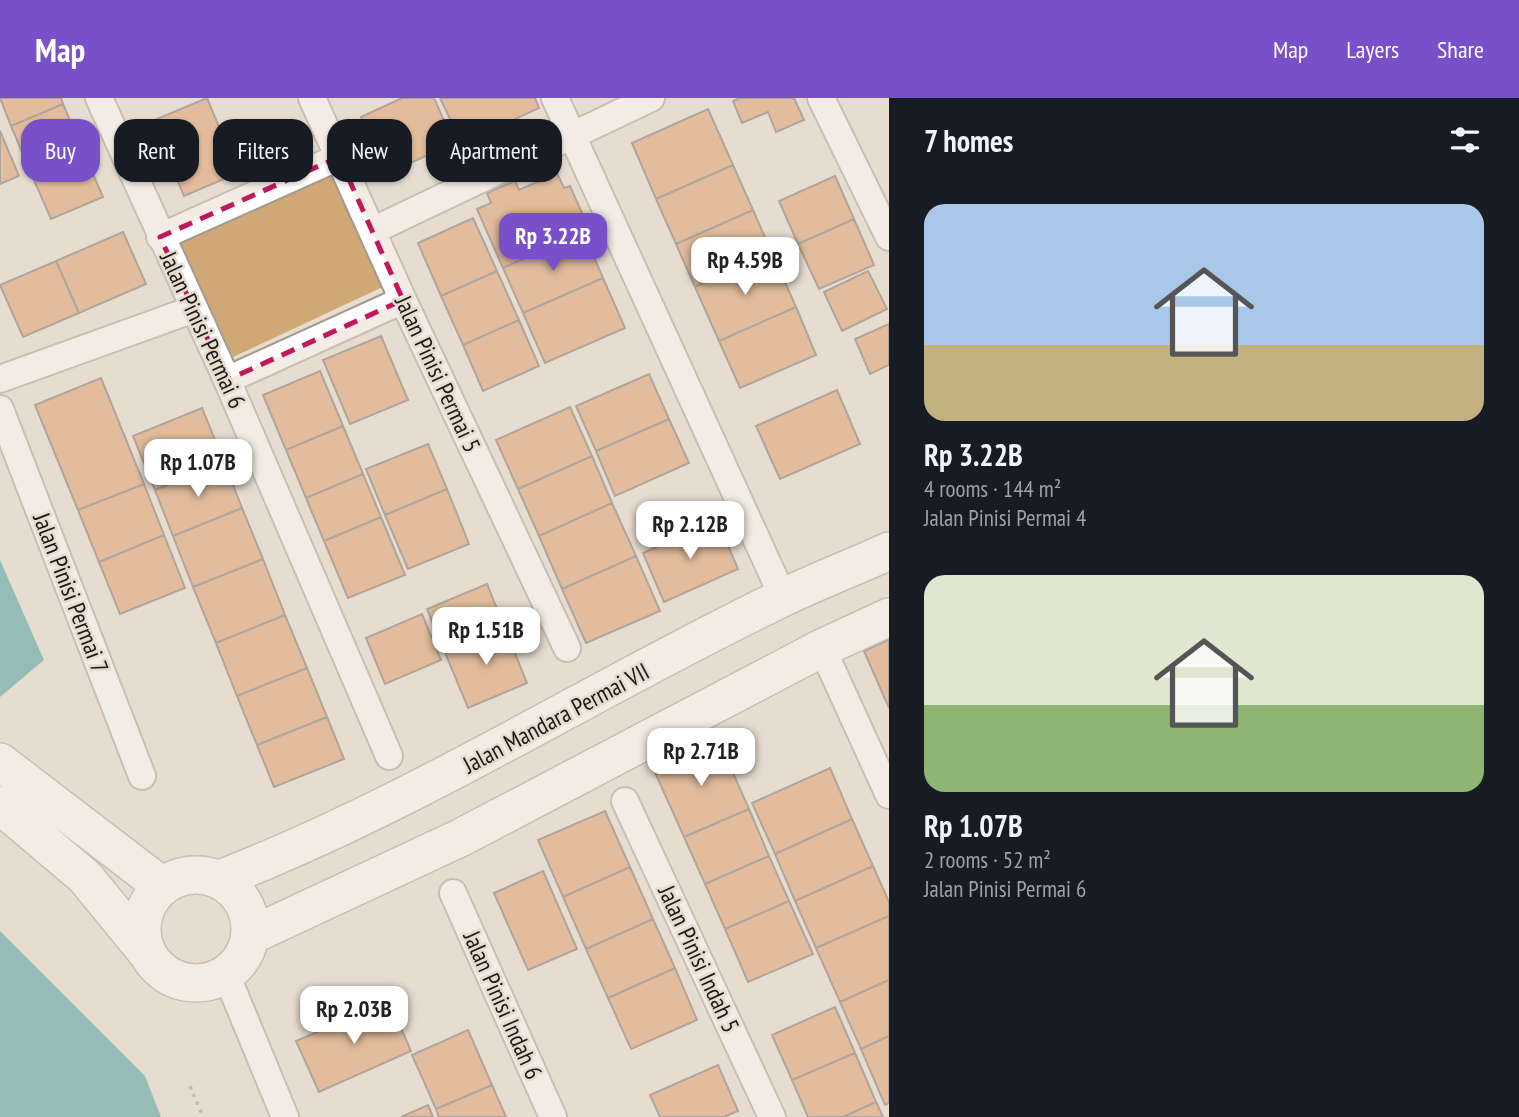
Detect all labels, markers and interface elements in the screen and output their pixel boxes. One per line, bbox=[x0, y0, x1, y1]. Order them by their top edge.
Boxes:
text: Map bbox=[35, 28, 85, 71]
text: Map bbox=[1273, 34, 1308, 65]
text: Layers bbox=[1346, 34, 1399, 65]
text: Share bbox=[1437, 34, 1484, 65]
chip: Buy bbox=[21, 119, 100, 182]
chip: Rent bbox=[114, 119, 199, 182]
chip: Filters bbox=[213, 119, 313, 182]
chip: New bbox=[327, 119, 412, 182]
chip: Apartment bbox=[426, 119, 562, 182]
text: 7 homes bbox=[924, 121, 1013, 160]
icon: filters bbox=[1446, 121, 1484, 159]
pin: Rp 3.22B bbox=[481, 214, 625, 273]
text: Rp 3.22B bbox=[515, 221, 591, 250]
pin: Rp 4.59B bbox=[673, 238, 817, 297]
text: Rp 4.59B bbox=[707, 245, 783, 274]
street label: Jalan Pinisi Permai 6 bbox=[153, 246, 253, 413]
icon: home bbox=[1141, 249, 1267, 375]
street label: Jalan Pinisi Permai 5 bbox=[388, 290, 488, 457]
text: Rp 3.22B bbox=[924, 435, 1023, 474]
pin: Rp 1.07B bbox=[126, 440, 270, 499]
text: Rp 1.07B bbox=[160, 447, 236, 476]
text: 4 rooms · 144 m² bbox=[924, 474, 1061, 503]
pin: Rp 2.12B bbox=[618, 502, 762, 561]
text: Jalan Pinisi Permai 4 bbox=[924, 503, 1086, 532]
street label: Jalan Pinisi Permai 7 bbox=[26, 507, 116, 678]
text: Rp 2.12B bbox=[652, 509, 728, 538]
pin: Rp 1.51B bbox=[414, 608, 558, 667]
text: Rp 1.51B bbox=[448, 615, 524, 644]
icon: home bbox=[1141, 620, 1267, 746]
street label: Jalan Mandara Permai VII bbox=[457, 656, 655, 781]
pin: Rp 2.71B bbox=[629, 728, 773, 788]
text: Rp 2.71B bbox=[663, 736, 739, 765]
text: Rp 1.07B bbox=[924, 806, 1023, 845]
text: 2 rooms · 52 m² bbox=[924, 845, 1051, 874]
text: Jalan Pinisi Permai 6 bbox=[924, 874, 1086, 903]
street label: Jalan Pinisi Indah 5 bbox=[651, 880, 747, 1038]
street label: Jalan Pinisi Indah 6 bbox=[456, 925, 549, 1084]
pin: Rp 2.03B bbox=[282, 986, 426, 1046]
text: Rp 2.03B bbox=[316, 994, 392, 1023]

